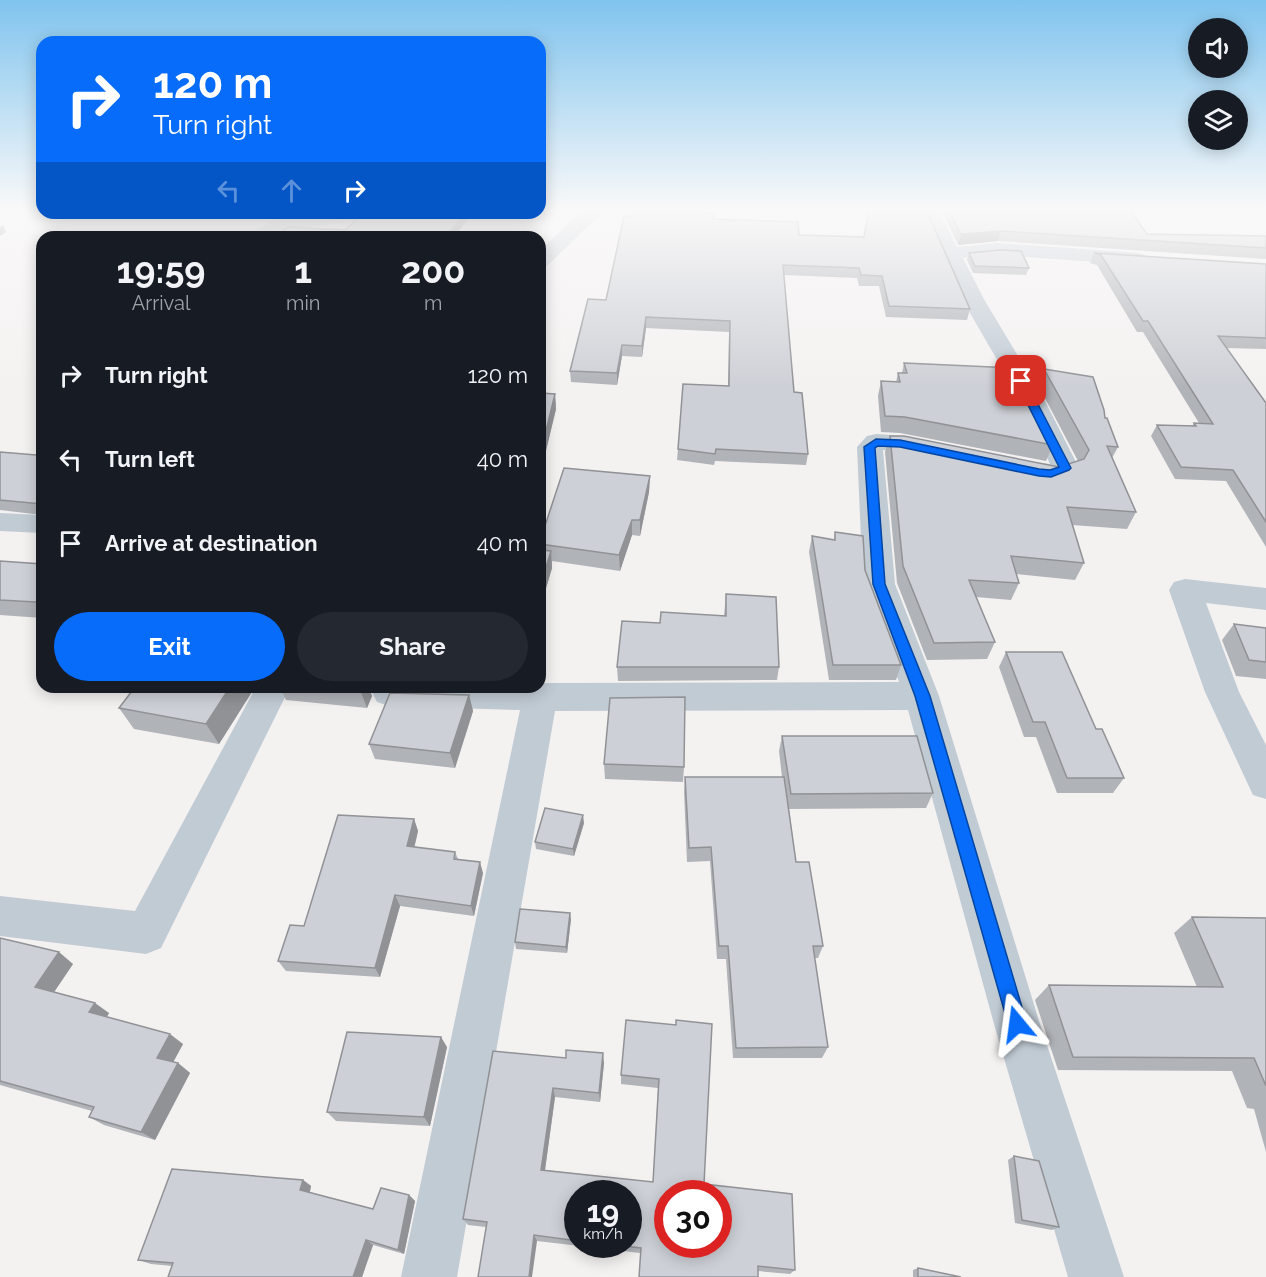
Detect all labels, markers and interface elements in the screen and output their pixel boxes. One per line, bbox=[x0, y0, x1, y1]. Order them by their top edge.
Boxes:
map controls bbox=[1188, 18, 1248, 150]
button: sound bbox=[1188, 18, 1248, 78]
text: 120 m bbox=[153, 59, 272, 108]
icon: right bbox=[54, 60, 132, 138]
button: layers bbox=[1188, 90, 1248, 150]
text: Turn right bbox=[153, 109, 272, 140]
icon: left bbox=[212, 174, 245, 207]
icon: ahead bbox=[275, 174, 308, 207]
icon: right bbox=[338, 174, 371, 207]
text: 19:59 bbox=[117, 249, 206, 291]
text: 1 bbox=[294, 249, 312, 291]
text: 200 bbox=[401, 249, 465, 291]
text: Arrival bbox=[132, 291, 190, 315]
text: min bbox=[286, 291, 320, 315]
text: m bbox=[424, 291, 442, 315]
pin bbox=[995, 355, 1046, 406]
icon: right bbox=[54, 359, 87, 392]
text: Turn right bbox=[105, 362, 208, 388]
text: 120 m bbox=[468, 362, 528, 388]
icon: arrive bbox=[1004, 364, 1037, 397]
icon: left bbox=[54, 443, 87, 476]
text: Turn left bbox=[105, 446, 195, 472]
text: 40 m bbox=[477, 446, 528, 472]
icon: arrive bbox=[54, 527, 87, 560]
text: Arrive at destination bbox=[105, 530, 318, 556]
text: 40 m bbox=[477, 530, 528, 556]
button: Exit bbox=[54, 612, 285, 681]
button: Share bbox=[297, 612, 528, 681]
position arrow bbox=[985, 992, 1049, 1056]
speed limit sign: 30 bbox=[654, 1180, 732, 1258]
text: 19 bbox=[587, 1194, 619, 1229]
text: km/h bbox=[583, 1225, 623, 1243]

